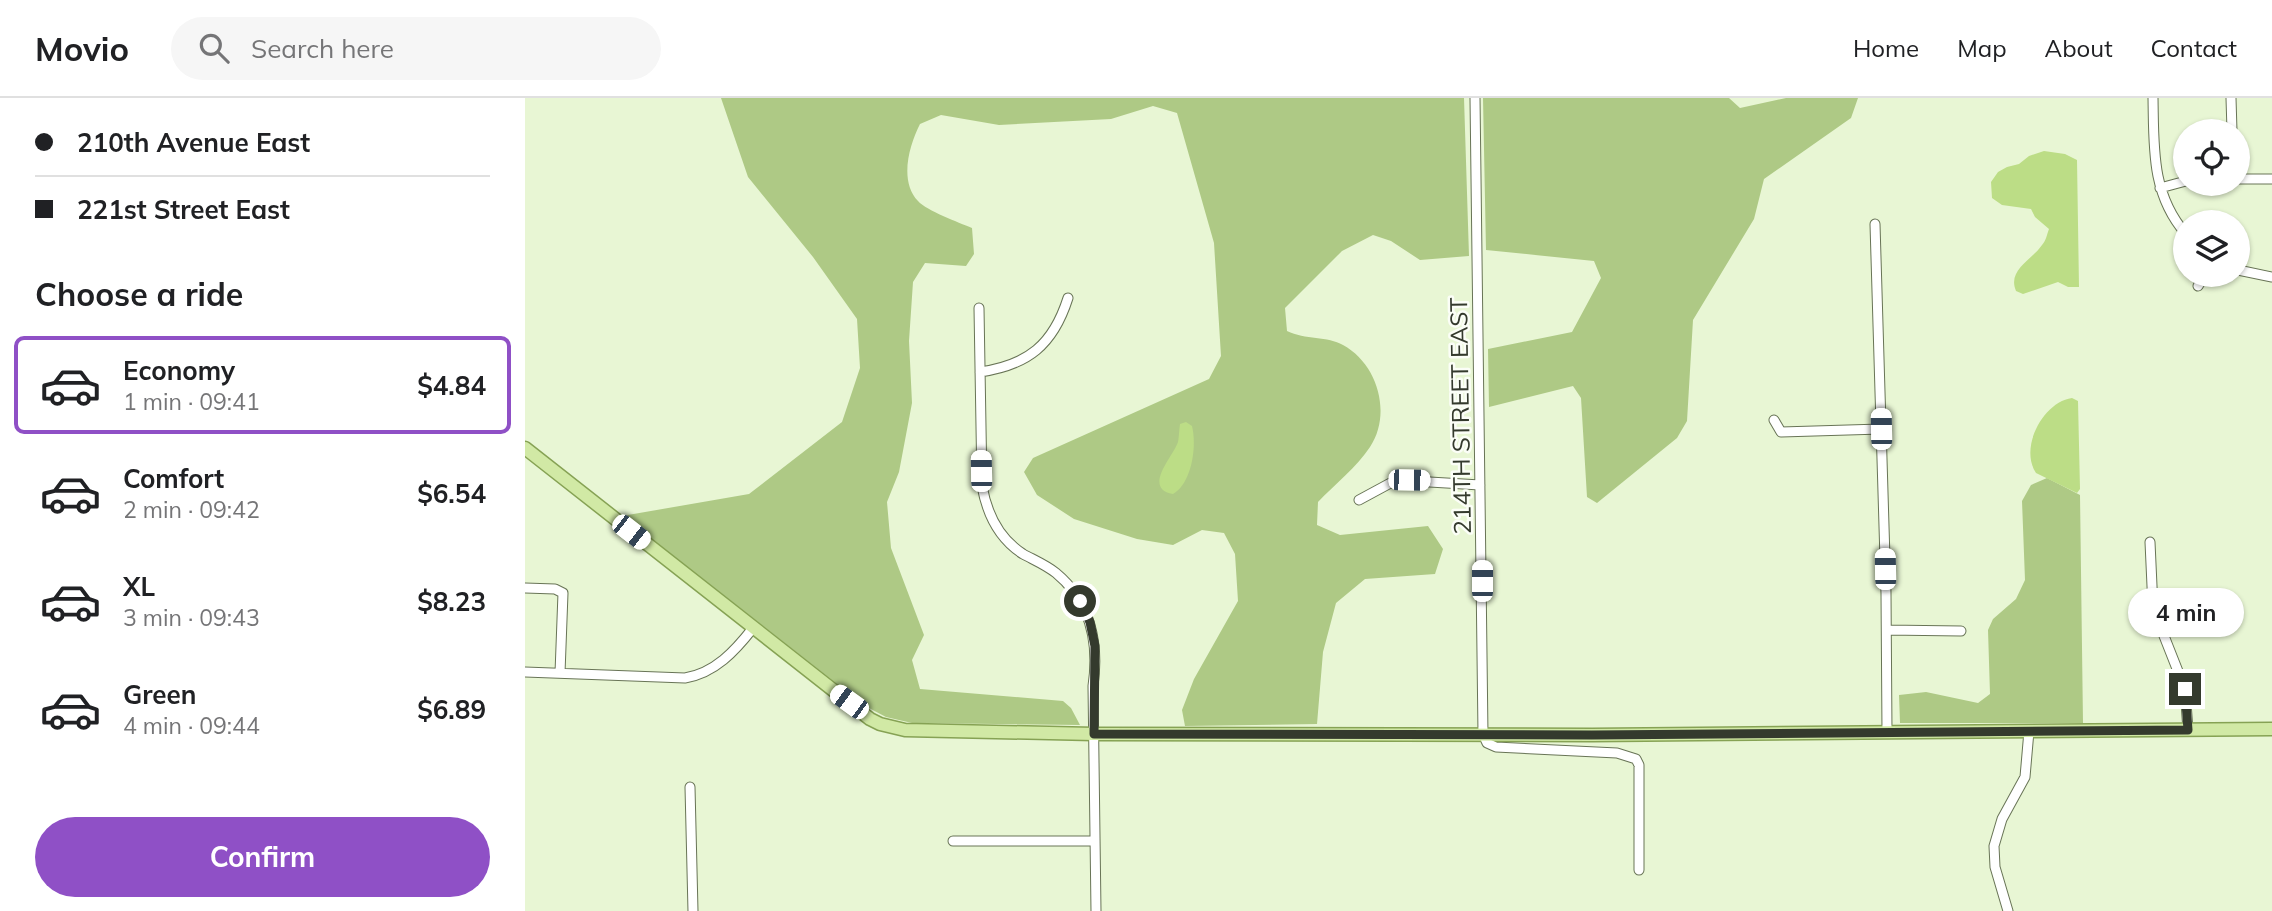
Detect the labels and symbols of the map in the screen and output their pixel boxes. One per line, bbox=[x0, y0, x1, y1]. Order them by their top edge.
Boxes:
street label: 214TH STREET EAST bbox=[1443, 297, 1477, 535]
car bbox=[1871, 408, 1892, 450]
car bbox=[971, 450, 992, 492]
car bbox=[1388, 469, 1431, 491]
car bbox=[608, 511, 655, 553]
car bbox=[1875, 548, 1896, 590]
car bbox=[1472, 560, 1493, 602]
route start bbox=[1064, 585, 1096, 617]
callout: 4 min bbox=[2127, 588, 2243, 636]
route end bbox=[2169, 673, 2201, 705]
car bbox=[826, 681, 873, 723]

